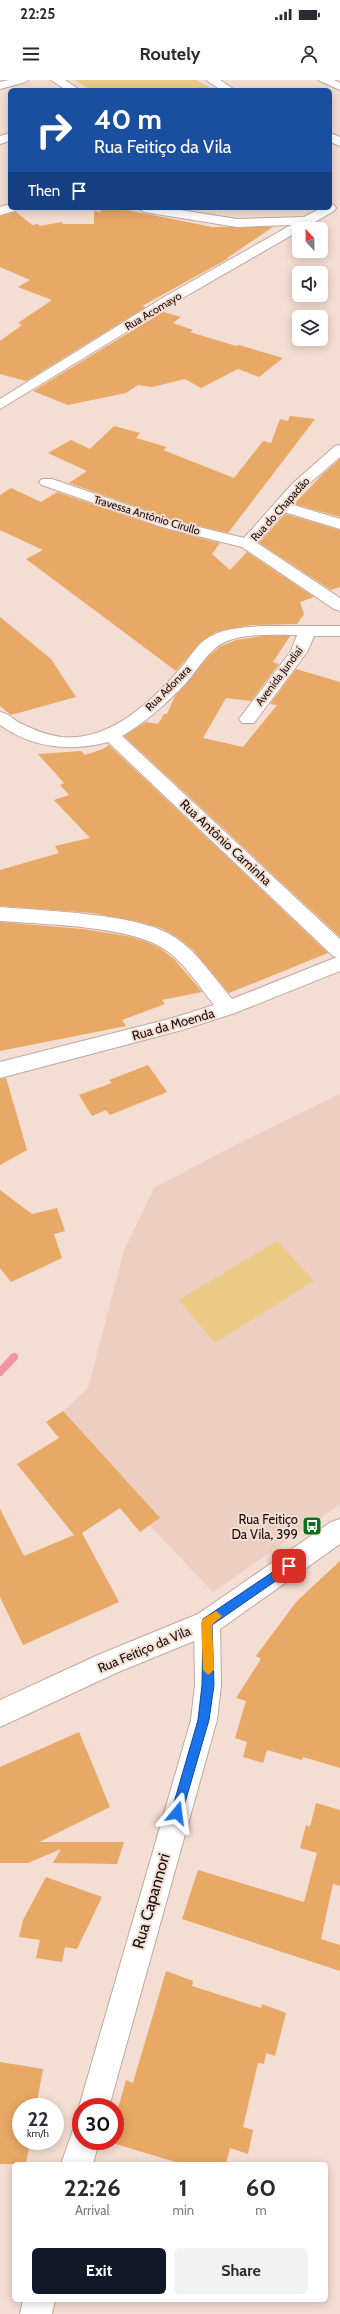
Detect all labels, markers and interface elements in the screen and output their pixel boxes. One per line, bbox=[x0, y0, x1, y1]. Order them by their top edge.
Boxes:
text: 22:25 bbox=[20, 5, 55, 23]
icon: menu bbox=[20, 43, 42, 65]
text: Routely bbox=[140, 43, 200, 65]
icon: person bbox=[298, 43, 320, 65]
text: 40 m bbox=[94, 102, 162, 136]
icon: right bbox=[28, 104, 80, 156]
text: Rua Feitiço da Vila bbox=[94, 136, 231, 158]
icon: arrive bbox=[68, 180, 90, 202]
text: Then bbox=[28, 182, 60, 200]
north arrow bbox=[292, 222, 328, 258]
map controls bbox=[292, 222, 328, 346]
button: sound bbox=[292, 266, 328, 302]
street label: Rua Acomayo bbox=[122, 289, 184, 333]
button: layers bbox=[292, 310, 328, 346]
street label: Rua do Chapadão bbox=[248, 474, 312, 544]
street label: Travessa Antônio Cirullo bbox=[92, 492, 202, 538]
street label: Avenida Jundiaí bbox=[252, 643, 306, 708]
street label: Rua Adonara bbox=[142, 662, 194, 714]
street label: Rua Antônio Caminha bbox=[177, 795, 276, 889]
street label: Rua da Moenda bbox=[130, 1004, 217, 1043]
place label: Rua Feitiço Da Vila, 399 bbox=[231, 1511, 298, 1542]
bus stop icon: Rua Feitiço Da Vila, 399 bbox=[301, 1515, 323, 1537]
pin bbox=[272, 1549, 306, 1583]
icon: arrive bbox=[278, 1555, 300, 1577]
street label: Rua Feitiço da Vila bbox=[95, 1622, 194, 1676]
position arrow bbox=[156, 1792, 198, 1834]
street label: Rua Capannori bbox=[128, 1851, 174, 1951]
speed limit sign: 30 bbox=[72, 2098, 124, 2150]
text: 22 bbox=[27, 2107, 49, 2131]
text: km/h bbox=[27, 2127, 49, 2140]
text: 22:26 bbox=[64, 2173, 121, 2202]
text: 1 bbox=[179, 2173, 188, 2202]
text: 60 bbox=[246, 2173, 276, 2202]
text: Arrival bbox=[75, 2202, 110, 2218]
text: min bbox=[173, 2202, 194, 2218]
text: m bbox=[255, 2202, 267, 2218]
button: Exit bbox=[32, 2248, 166, 2294]
button: Share bbox=[174, 2248, 308, 2294]

